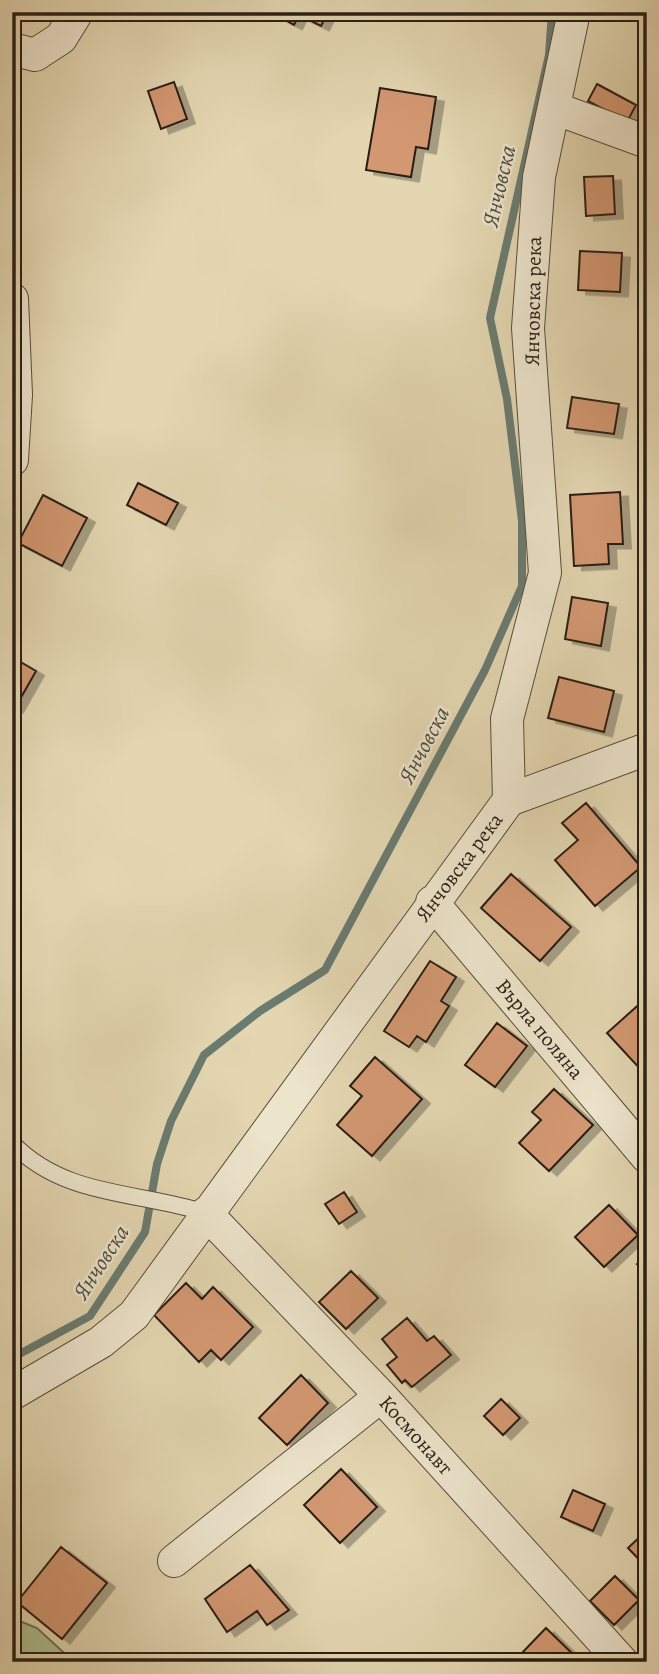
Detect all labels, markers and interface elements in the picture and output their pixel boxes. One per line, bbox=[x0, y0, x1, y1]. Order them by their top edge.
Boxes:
water label: Янчовска bbox=[474, 142, 524, 231]
street label: Янчовска река bbox=[518, 236, 548, 366]
water label: Янчовска bbox=[390, 701, 457, 790]
street label: Янчовска река bbox=[409, 807, 509, 927]
street label: Върла поляна bbox=[490, 973, 591, 1085]
water label: Янчовска bbox=[65, 1219, 137, 1306]
street label: Космонавт bbox=[373, 1389, 459, 1481]

